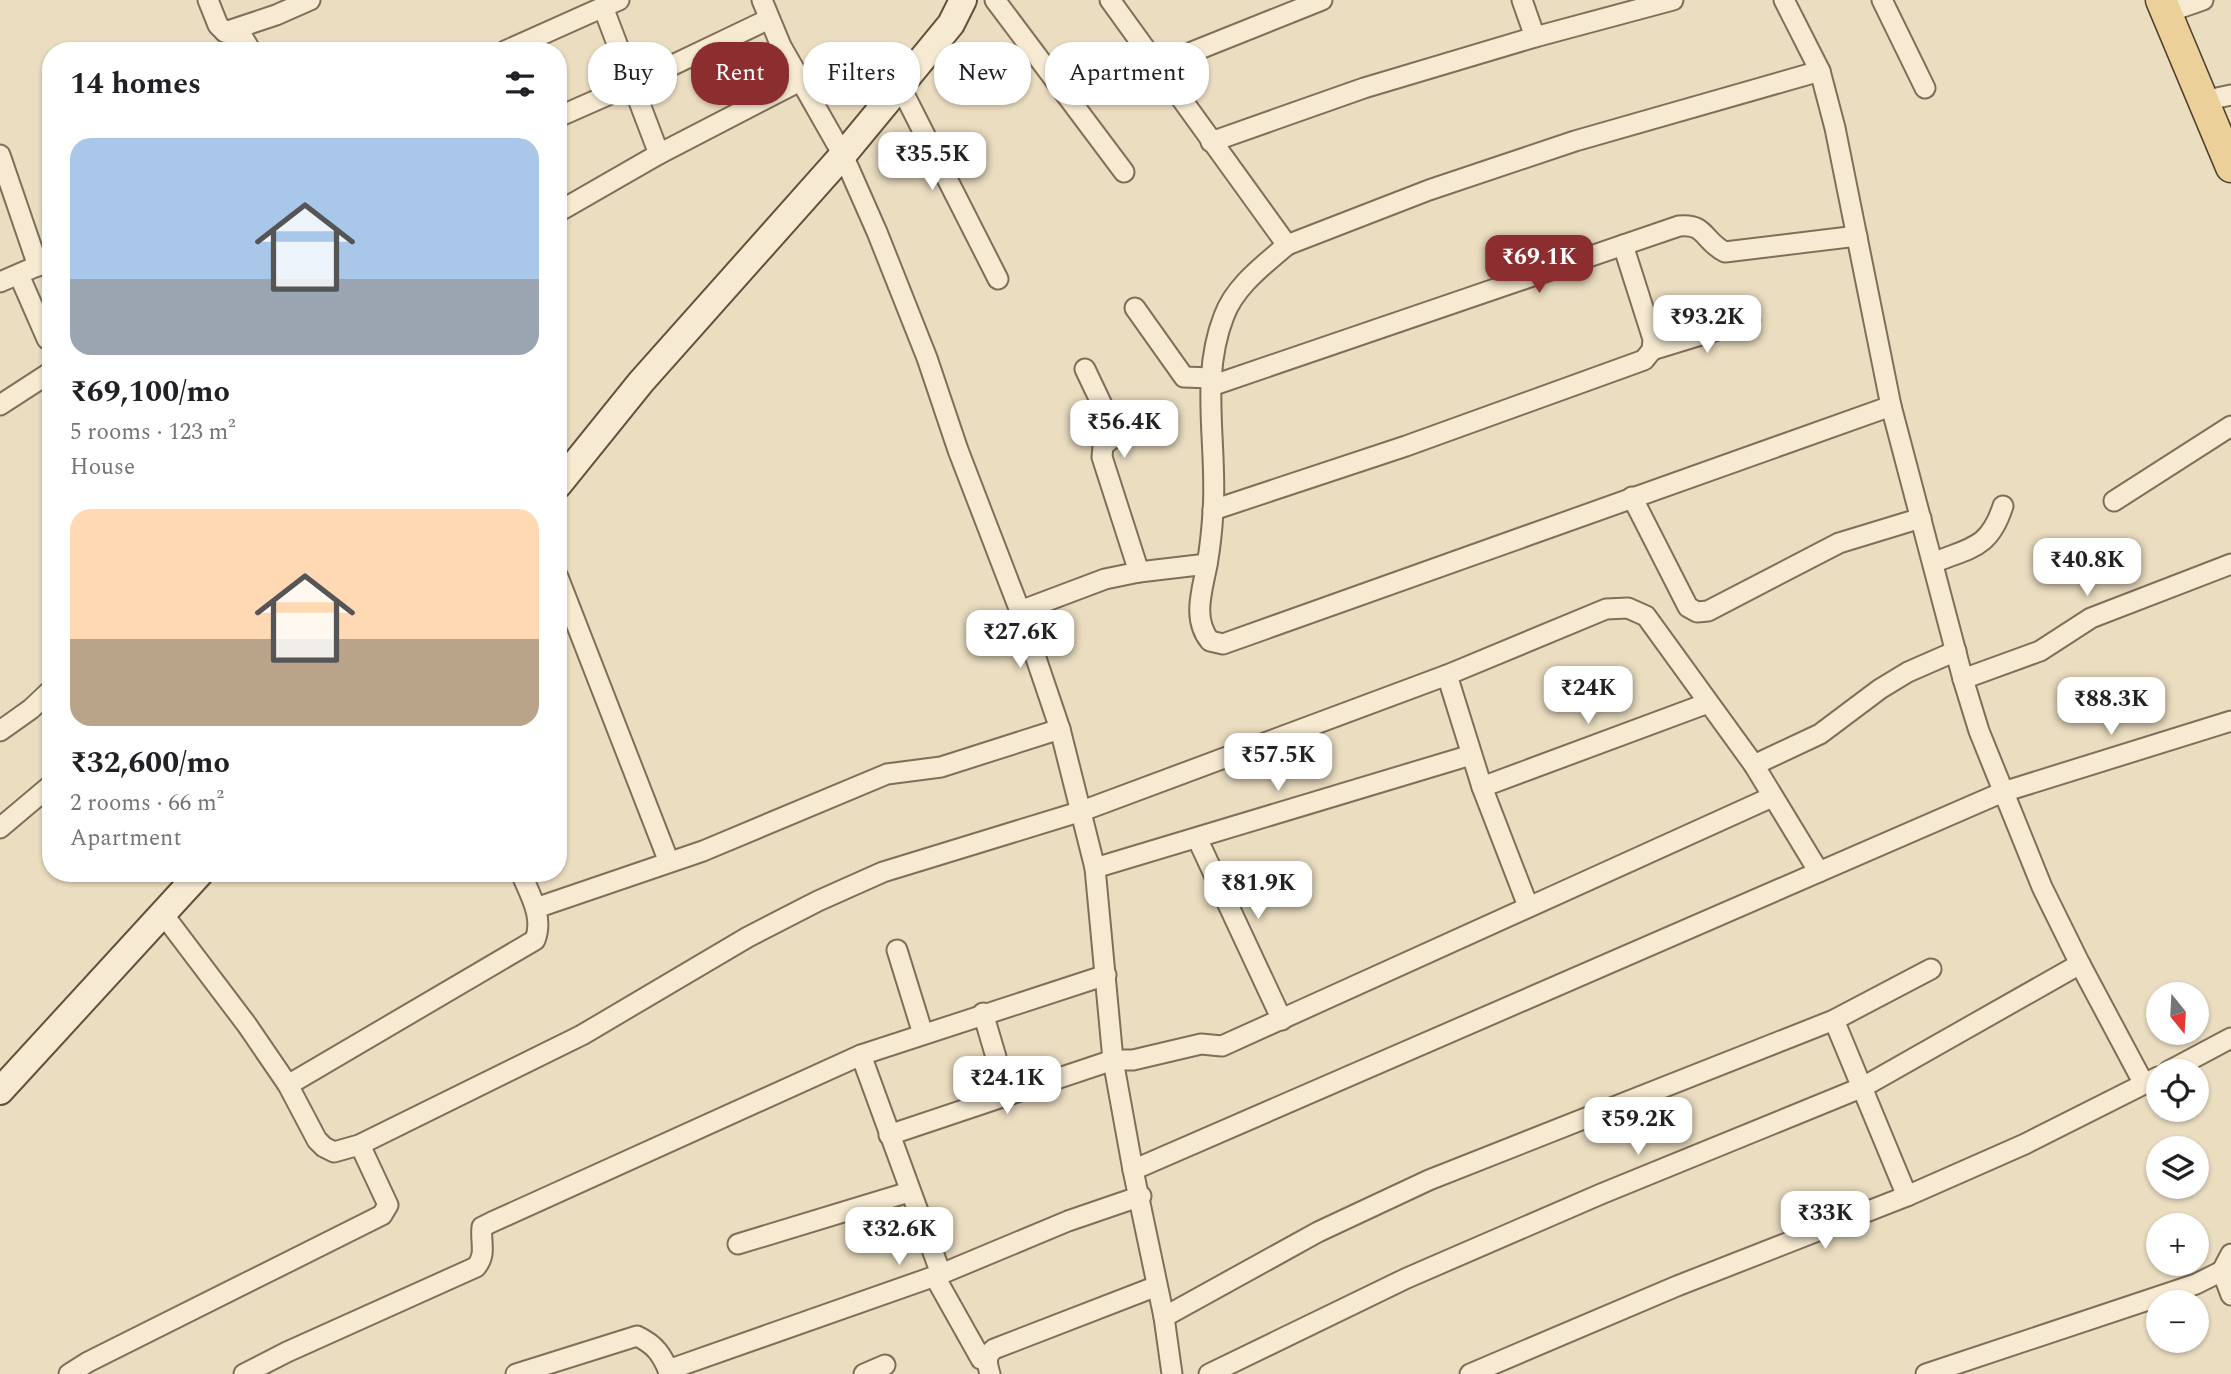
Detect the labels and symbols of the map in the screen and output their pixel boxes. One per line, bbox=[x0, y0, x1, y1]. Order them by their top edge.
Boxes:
pin: ₹35.5K bbox=[875, 132, 989, 192]
pin: ₹69.1K bbox=[1482, 236, 1596, 295]
pin: ₹93.2K bbox=[1650, 296, 1764, 355]
pin: ₹56.4K bbox=[1067, 400, 1181, 460]
pin: ₹40.8K bbox=[2030, 538, 2144, 598]
pin: ₹27.6K bbox=[963, 610, 1077, 670]
pin: ₹24K bbox=[1547, 666, 1629, 726]
pin: ₹88.3K bbox=[2054, 678, 2168, 737]
pin: ₹57.5K bbox=[1221, 734, 1335, 793]
pin: ₹81.9K bbox=[1201, 862, 1315, 921]
north arrow bbox=[2146, 982, 2208, 1045]
pin: ₹24.1K bbox=[950, 1056, 1064, 1116]
pin: ₹59.2K bbox=[1581, 1098, 1695, 1157]
pin: ₹33K bbox=[1784, 1192, 1866, 1251]
pin: ₹32.6K bbox=[842, 1208, 956, 1267]

